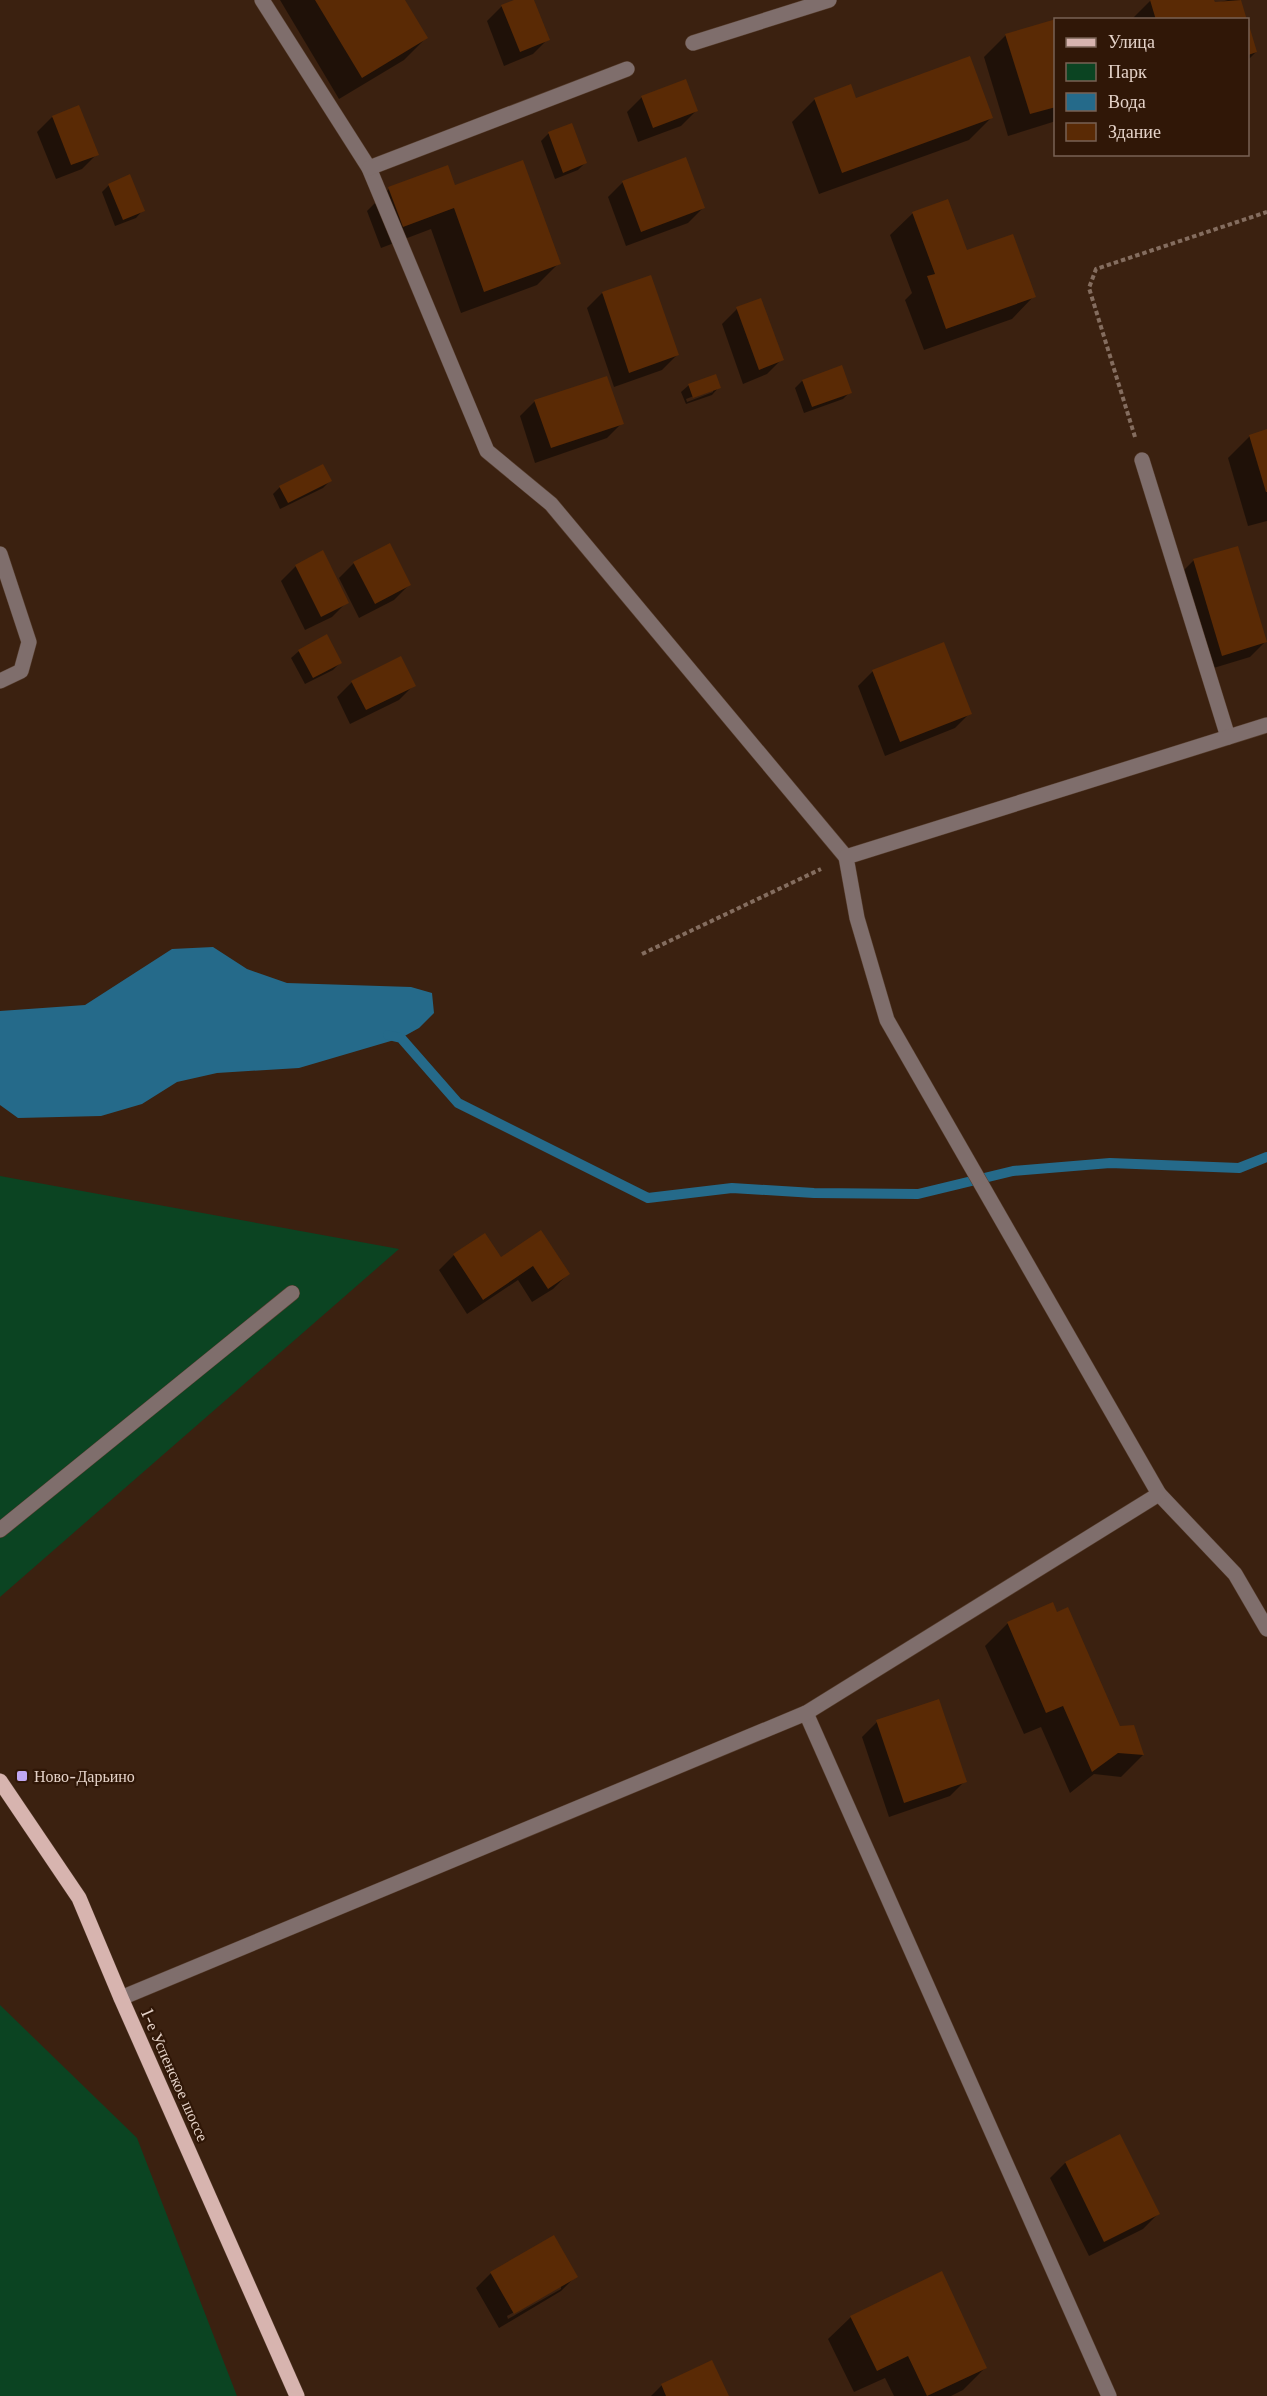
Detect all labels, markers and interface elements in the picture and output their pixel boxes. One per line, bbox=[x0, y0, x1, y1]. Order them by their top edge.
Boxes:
legend bbox=[1054, 18, 1249, 156]
text: Улица bbox=[1108, 31, 1155, 53]
text: Парк bbox=[1108, 61, 1147, 83]
text: Вода bbox=[1108, 91, 1146, 113]
text: Здание bbox=[1108, 121, 1161, 143]
place label: Ново-Дарьино bbox=[34, 1766, 135, 1786]
marker: Ново-Дарьино bbox=[15, 1769, 29, 1783]
street label: 1-е Успенское шоссе bbox=[137, 2006, 213, 2144]

